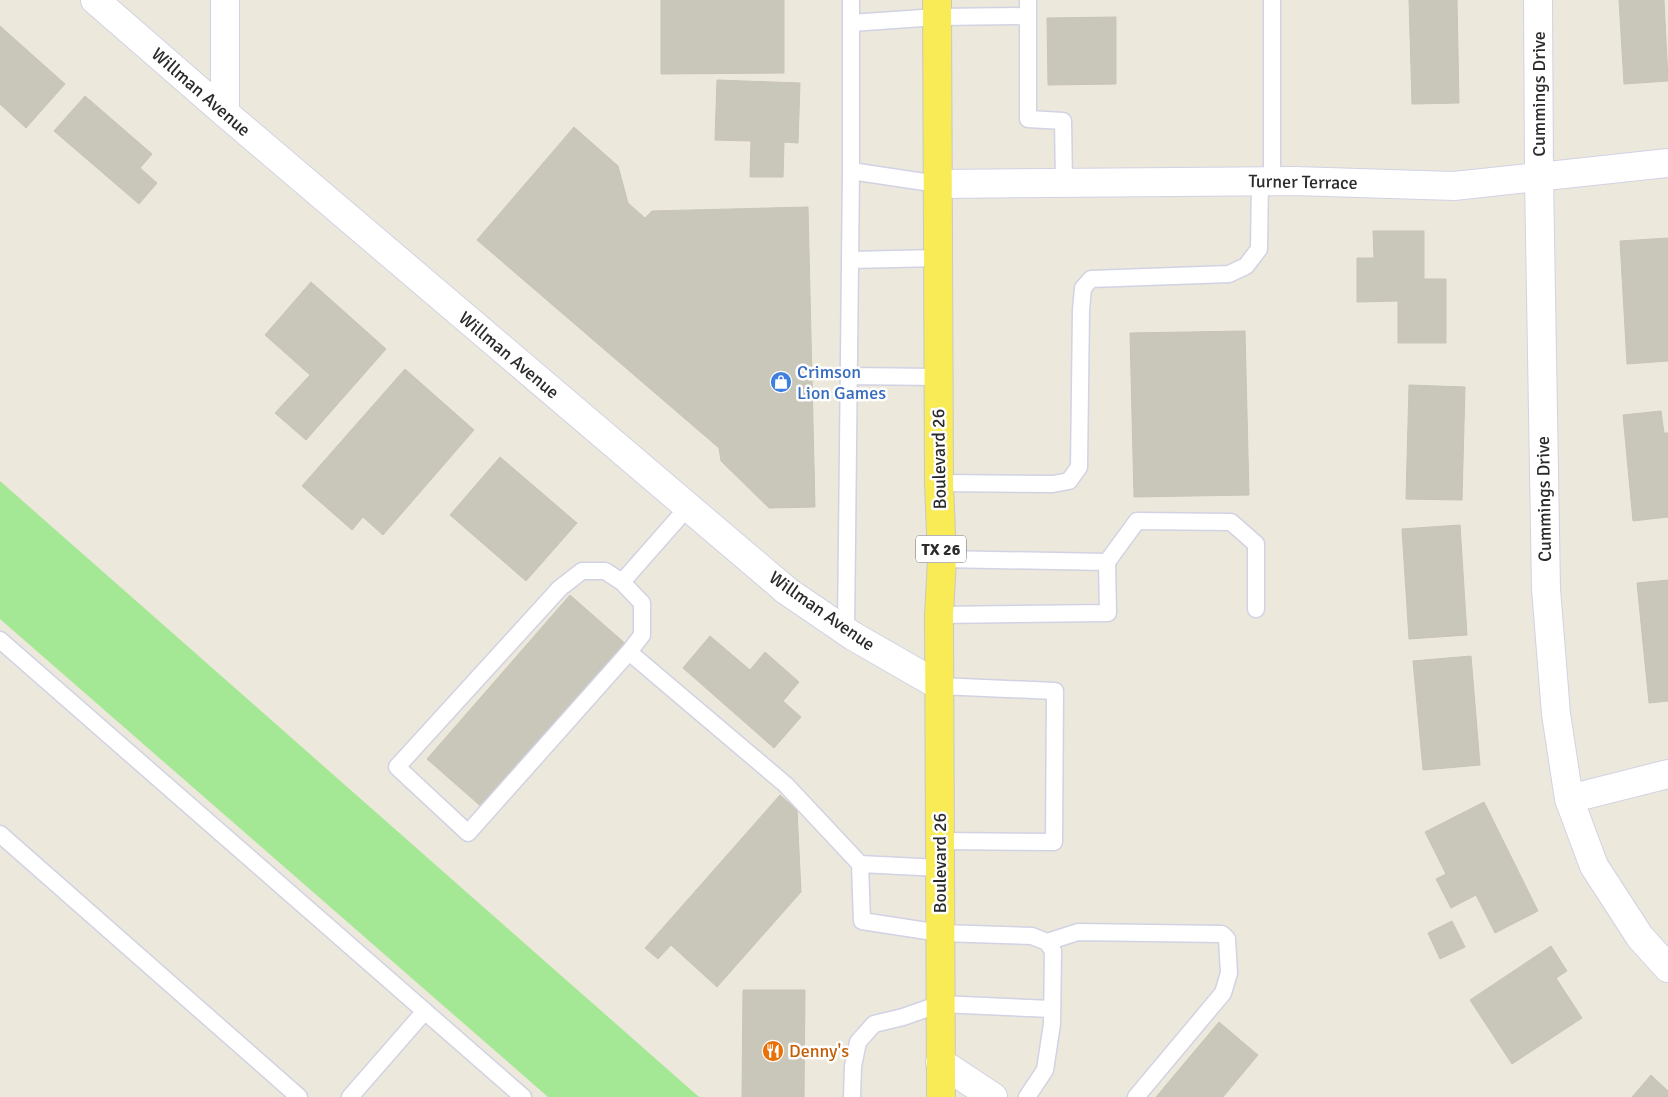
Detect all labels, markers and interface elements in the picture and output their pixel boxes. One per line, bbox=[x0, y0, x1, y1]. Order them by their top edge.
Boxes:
street label: Cummings Drive bbox=[1528, 31, 1550, 157]
street label: Willman Avenue bbox=[147, 43, 255, 141]
street label: Turner Terrace bbox=[1248, 170, 1358, 194]
street label: Willman Avenue bbox=[454, 307, 564, 403]
place label: Crimson Lion Games bbox=[797, 361, 886, 404]
shop icon: Crimson Lion Games bbox=[769, 370, 793, 394]
street label: Boulevard 26 bbox=[927, 408, 951, 510]
street label: Cummings Drive bbox=[1532, 436, 1556, 562]
road number: TX 26 bbox=[916, 536, 966, 562]
street label: Willman Avenue bbox=[765, 566, 879, 656]
street label: Boulevard 26 bbox=[929, 813, 951, 913]
restaurant icon: Denny's bbox=[761, 1039, 785, 1063]
place label: Denny's bbox=[789, 1040, 849, 1062]

